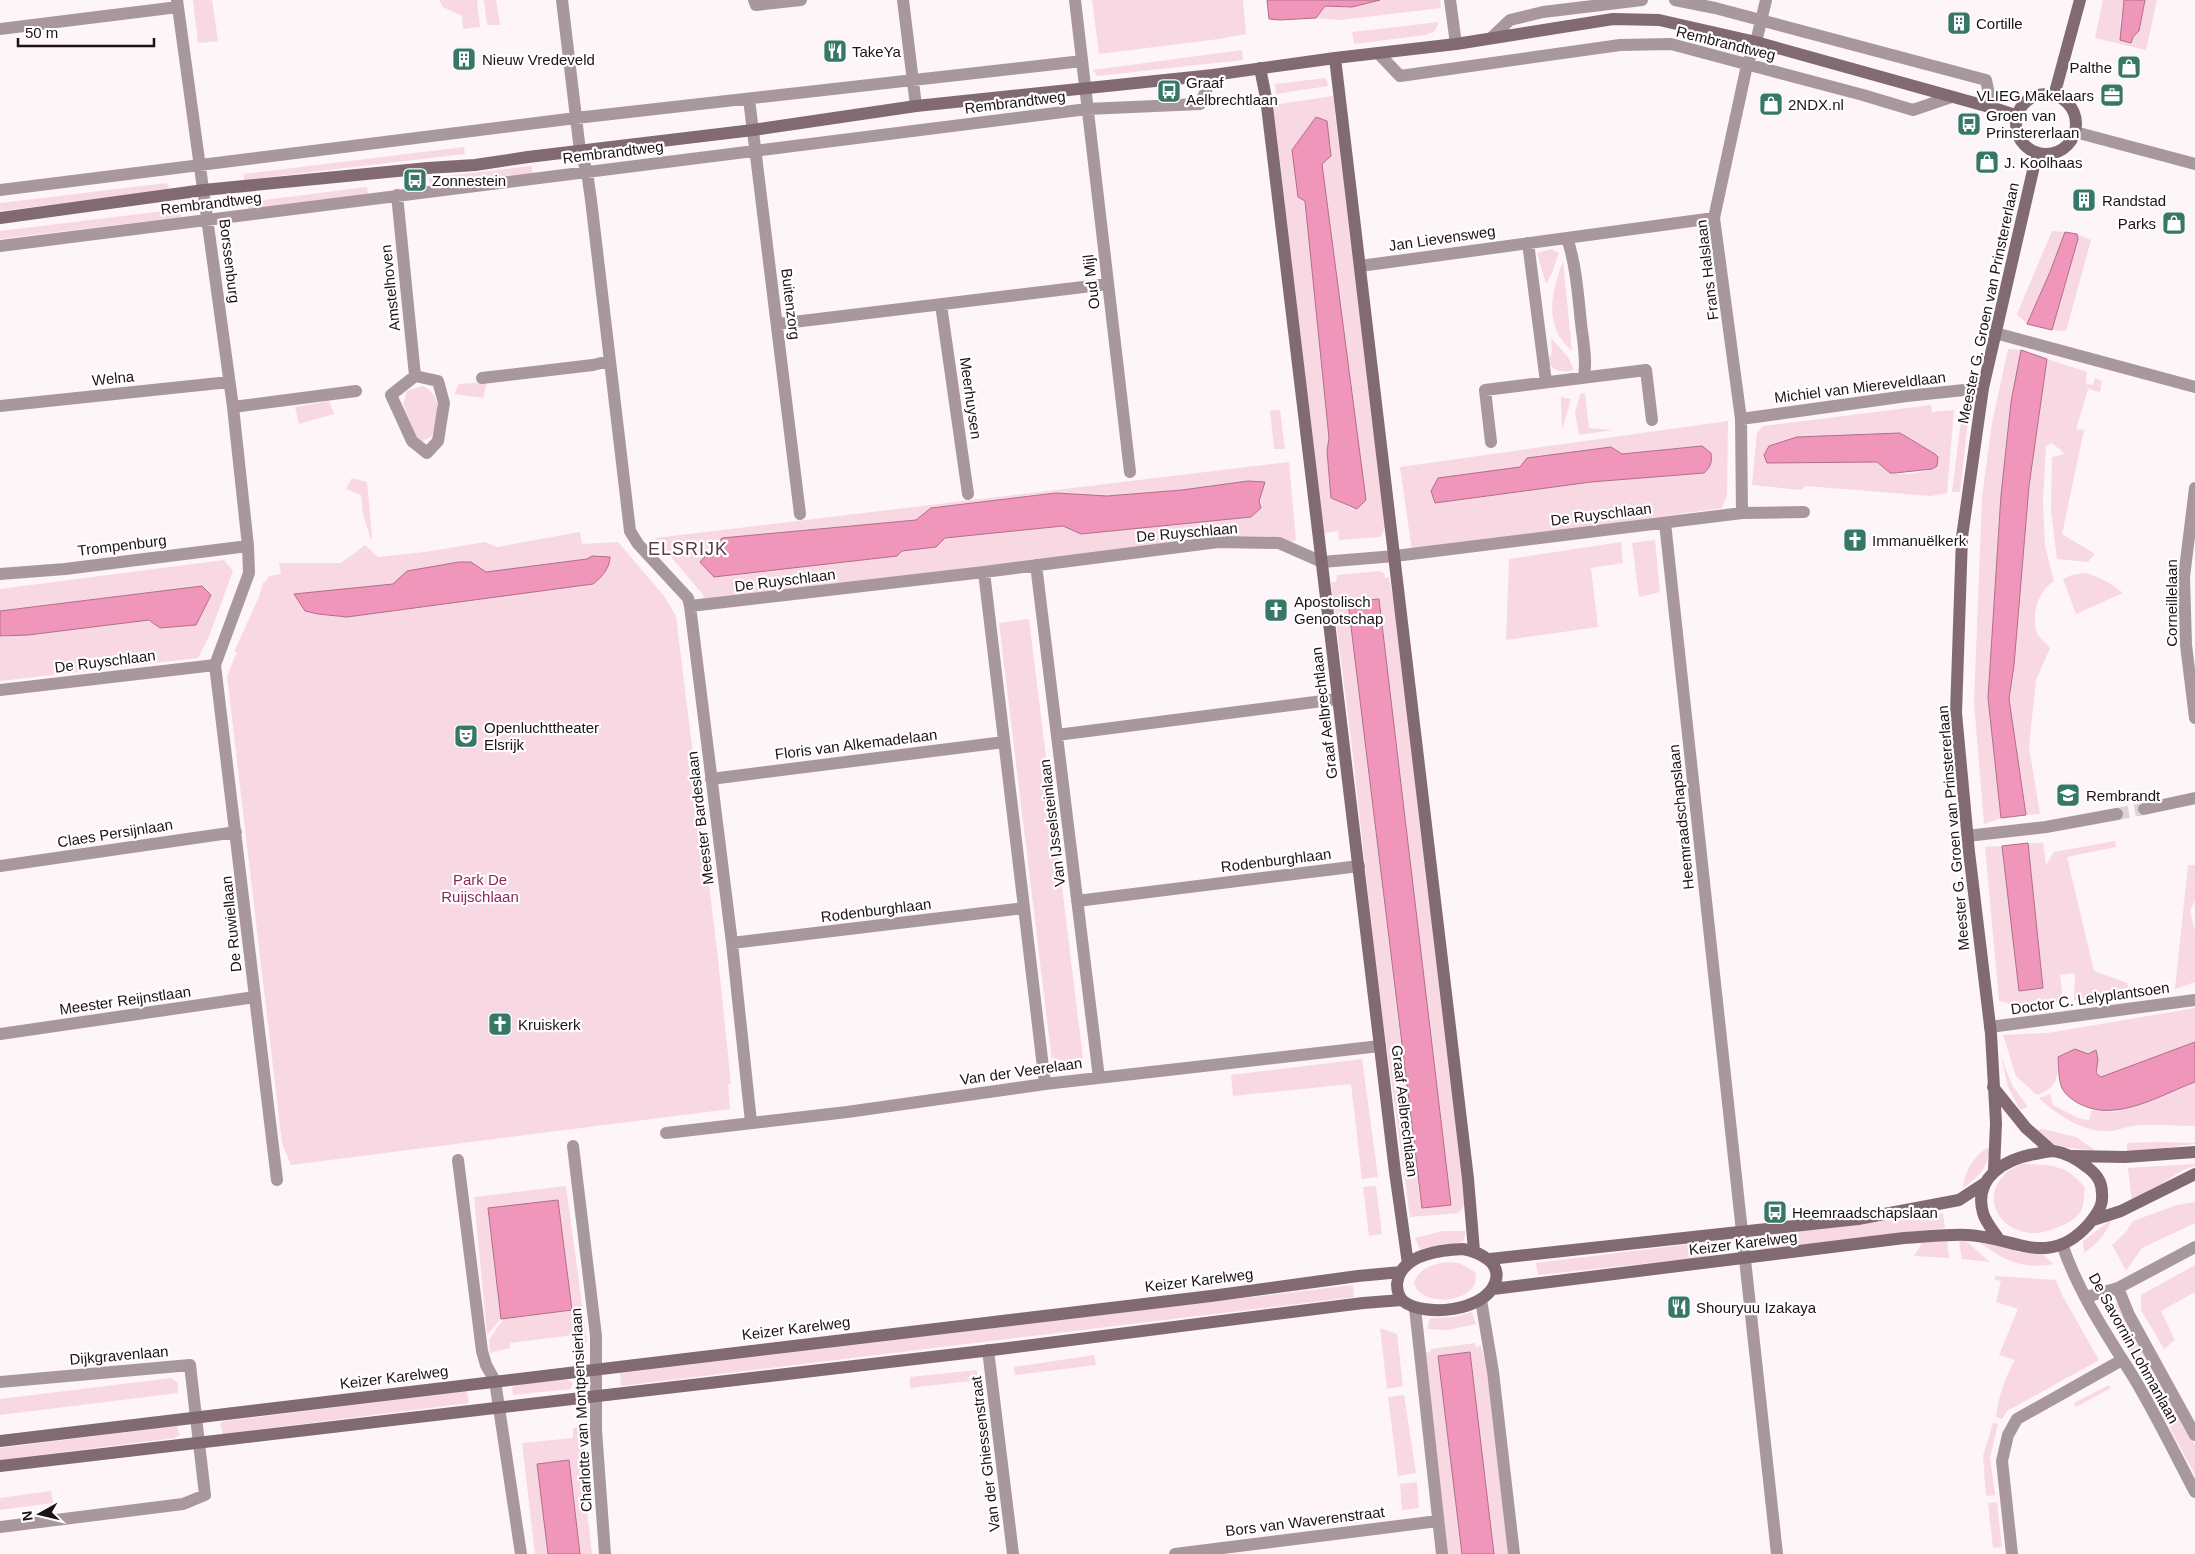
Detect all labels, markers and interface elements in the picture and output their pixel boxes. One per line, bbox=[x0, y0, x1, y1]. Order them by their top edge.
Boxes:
building icon: Cortille bbox=[1946, 10, 1972, 36]
scale bar bbox=[18, 15, 154, 47]
place label: Cortille bbox=[1976, 15, 2023, 32]
street label: Rembrandtweg bbox=[1675, 22, 1777, 64]
text: 50 m bbox=[25, 24, 58, 41]
restaurant icon: TakeYa bbox=[822, 38, 848, 64]
place label: TakeYa bbox=[852, 43, 902, 60]
building icon: Nieuw Vredeveld bbox=[451, 46, 477, 72]
place label: Nieuw Vredeveld bbox=[482, 51, 595, 68]
shop icon: Palthe bbox=[2116, 54, 2142, 80]
place label: Palthe bbox=[2069, 59, 2112, 76]
place label: Graaf Aelbrechtlaan bbox=[1186, 74, 1278, 108]
bus stop icon: Graaf Aelbrechtlaan bbox=[1156, 78, 1182, 104]
office icon: VLIEG Makelaars bbox=[2099, 82, 2125, 108]
street label: Rembrandtweg bbox=[963, 87, 1067, 117]
place label: VLIEG Makelaars bbox=[1976, 87, 2094, 104]
shop icon: 2NDX.nl bbox=[1758, 91, 1784, 117]
place label: 2NDX.nl bbox=[1788, 96, 1844, 113]
place label: Groen van Prinstererlaan bbox=[1986, 107, 2079, 141]
bus stop icon: Groen van Prinstererlaan bbox=[1956, 111, 1982, 137]
street label: Rembrandtweg bbox=[561, 137, 665, 167]
shop icon: J. Koolhaas bbox=[1974, 149, 2000, 175]
place label: J. Koolhaas bbox=[2004, 154, 2082, 171]
bus stop icon: Zonnestein bbox=[402, 167, 428, 193]
place label: Zonnestein bbox=[432, 172, 506, 189]
street label: Meester G. Groen van Prinstererlaan bbox=[1954, 181, 2022, 425]
building icon: Randstad bbox=[2071, 187, 2097, 213]
street label: Rembrandtweg bbox=[159, 188, 263, 218]
place label: Randstad bbox=[2102, 192, 2166, 209]
shop icon: Parks bbox=[2161, 210, 2187, 236]
place label: Parks bbox=[2118, 215, 2156, 232]
street label: Borssenburg bbox=[216, 218, 244, 304]
street label: Frans Halslaan bbox=[1692, 219, 1722, 321]
street label: Jan Lievensweg bbox=[1388, 222, 1496, 254]
street label: Amstelhoven bbox=[377, 244, 403, 332]
street label: Oud Mijl bbox=[1079, 254, 1103, 310]
street label: Buitenzorg bbox=[778, 267, 804, 341]
street label: Meerhuysen bbox=[957, 356, 985, 440]
street label: Welna bbox=[91, 367, 136, 389]
street label: Michiel van Miereveldlaan bbox=[1773, 368, 1947, 406]
street label: De Ruyschlaan bbox=[1549, 499, 1653, 529]
street label: De Ruyschlaan bbox=[1136, 519, 1238, 545]
church icon: Immanuëlkerk bbox=[1842, 527, 1868, 553]
street label: Trompenburg bbox=[77, 531, 167, 559]
place label: Immanuëlkerk bbox=[1872, 532, 1967, 549]
district label: ELSRIJK bbox=[648, 539, 728, 559]
street label: Corneillelaan bbox=[2163, 559, 2180, 647]
street label: De Ruyschlaan bbox=[733, 565, 837, 595]
place label: Apostolisch Genootschap bbox=[1294, 593, 1383, 627]
church icon: Apostolisch Genootschap bbox=[1263, 597, 1289, 623]
street label: De Ruyschlaan bbox=[53, 646, 157, 676]
street label: Graaf Aelbrechtlaan bbox=[1307, 646, 1341, 780]
street label: Meester G. Groen van Prinstererlaan bbox=[1934, 705, 1972, 951]
place label: Openluchttheater Elsrijk bbox=[484, 719, 599, 753]
theatre icon: Openluchttheater Elsrijk bbox=[453, 723, 479, 749]
street label: Floris van Alkemadelaan bbox=[774, 726, 938, 762]
street label: Heemraadschapslaan bbox=[1665, 744, 1697, 890]
street label: Meester Bardeslaan bbox=[683, 750, 717, 886]
street label: Van IJsselsteinlaan bbox=[1036, 758, 1068, 888]
school or university icon: Rembrandt bbox=[2055, 782, 2081, 808]
place label: Rembrandt bbox=[2086, 787, 2161, 804]
street label: Claes Persijnlaan bbox=[56, 815, 174, 851]
street label: Rodenburghlaan bbox=[1220, 845, 1332, 875]
park label: Park De Ruijschlaan bbox=[441, 871, 519, 905]
street label: De Ruwiellaan bbox=[217, 875, 245, 973]
street label: Rodenburghlaan bbox=[820, 895, 932, 925]
street label: Doctor C. Lelyplantsoen bbox=[2010, 978, 2170, 1018]
street label: Meester Reijnstlaan bbox=[58, 982, 192, 1018]
church icon: Kruiskerk bbox=[487, 1011, 513, 1037]
place label: Kruiskerk bbox=[518, 1016, 581, 1033]
street label: Graaf Aelbrechtlaan bbox=[1388, 1044, 1422, 1178]
street label: Van der Veerelaan bbox=[959, 1054, 1083, 1088]
bus stop icon: Heemraadschapslaan bbox=[1762, 1199, 1788, 1225]
place label: Heemraadschapslaan bbox=[1792, 1204, 1938, 1221]
street label: Keizer Karelweg bbox=[1688, 1228, 1798, 1258]
street label: Keizer Karelweg bbox=[1144, 1265, 1254, 1295]
street label: De Savornin Lohmanlaan bbox=[2086, 1270, 2182, 1426]
restaurant icon: Shouryuu Izakaya bbox=[1666, 1294, 1692, 1320]
place label: Shouryuu Izakaya bbox=[1696, 1299, 1817, 1316]
street label: Charlotte van Montpensierlaan bbox=[567, 1308, 595, 1512]
street label: Keizer Karelweg bbox=[741, 1313, 851, 1343]
street label: Dijkgravenlaan bbox=[69, 1342, 169, 1368]
street label: Keizer Karelweg bbox=[339, 1362, 449, 1392]
street label: Van der Ghiessenstraat bbox=[967, 1374, 1003, 1533]
north arrow bbox=[15, 1489, 65, 1539]
street label: Bors van Waverenstraat bbox=[1224, 1503, 1386, 1539]
text: N bbox=[18, 1510, 36, 1522]

